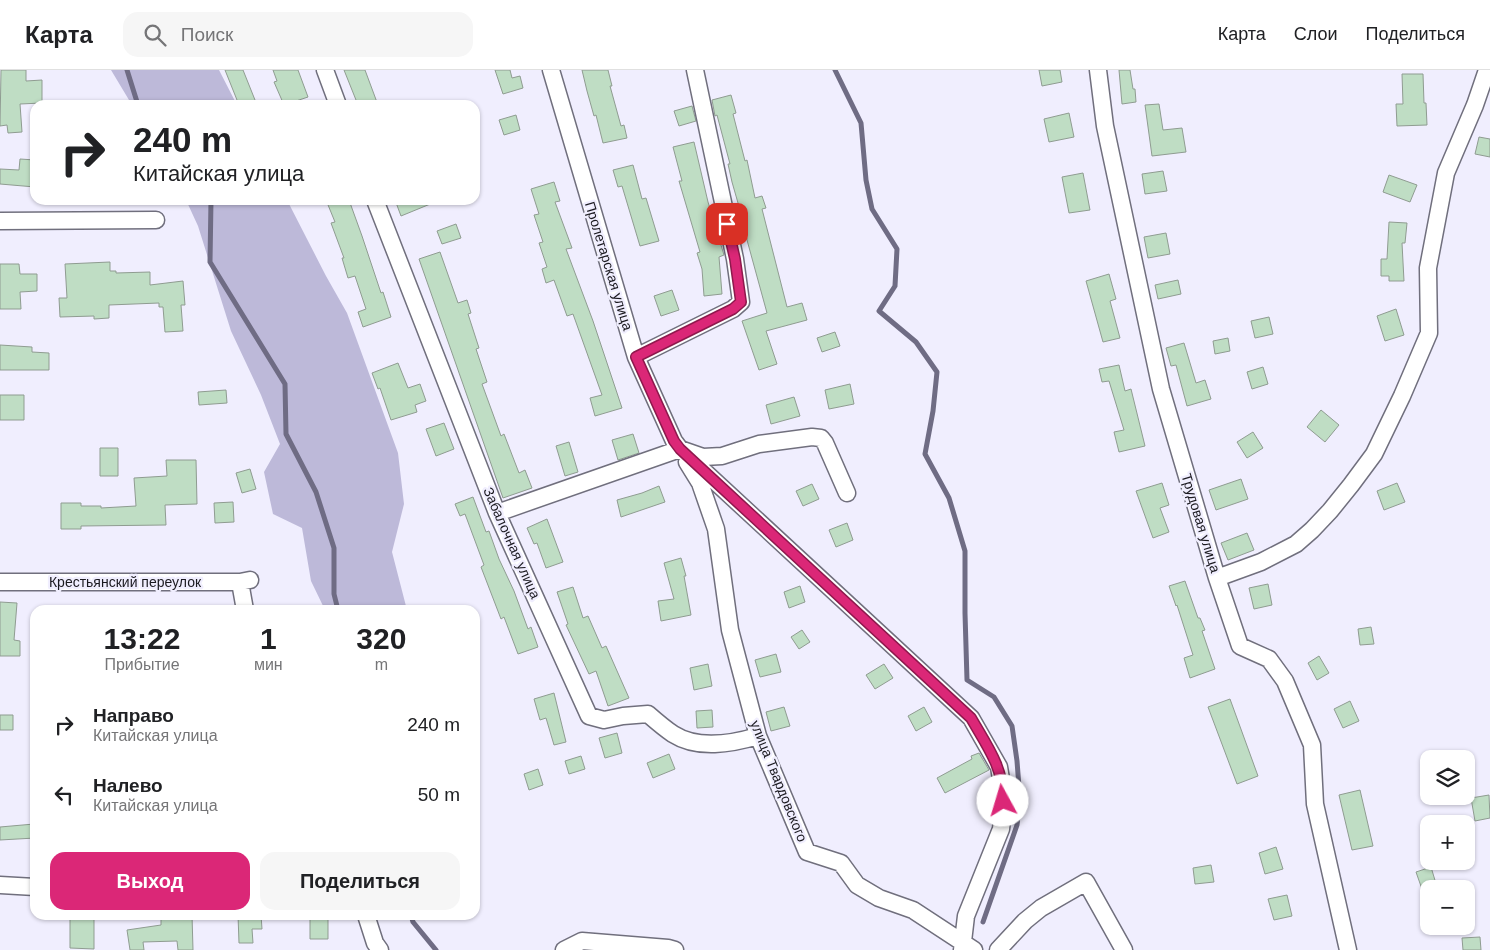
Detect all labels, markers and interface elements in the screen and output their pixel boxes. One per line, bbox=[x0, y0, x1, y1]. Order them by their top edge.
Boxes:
search box bbox=[123, 12, 473, 57]
text: Карта bbox=[25, 21, 93, 48]
icon: search bbox=[141, 21, 169, 49]
text: Поиск bbox=[181, 24, 233, 45]
text: Карта bbox=[1218, 24, 1266, 44]
text: Слои bbox=[1294, 24, 1338, 44]
text: Поделиться bbox=[1366, 24, 1465, 44]
icon: right bbox=[50, 120, 115, 185]
text: 240 m bbox=[133, 120, 232, 159]
text: Китайская улица bbox=[133, 161, 304, 186]
street label: Пролетарская улица bbox=[582, 200, 636, 333]
pin bbox=[706, 203, 748, 245]
icon: arrive bbox=[713, 210, 741, 238]
street label: Трудовая улица bbox=[1178, 471, 1224, 575]
street label: Забалочная улица bbox=[480, 485, 544, 601]
street label: Крестьянский переулок bbox=[49, 574, 202, 590]
text: 13:22 bbox=[104, 622, 180, 655]
text: 1 bbox=[260, 622, 277, 655]
text: 320 bbox=[356, 622, 406, 655]
text: Прибытие bbox=[104, 656, 180, 673]
text: мин bbox=[254, 656, 283, 673]
text: m bbox=[375, 656, 388, 673]
text: Направо bbox=[93, 705, 174, 726]
icon: right bbox=[50, 711, 78, 739]
text: 240 m bbox=[407, 714, 460, 735]
street label: улица Твардовского bbox=[747, 718, 811, 844]
text: Китайская улица bbox=[93, 727, 218, 744]
map controls bbox=[1420, 750, 1475, 935]
button: layers bbox=[1420, 750, 1475, 805]
position arrow bbox=[976, 774, 1028, 826]
text: Налево bbox=[93, 775, 163, 796]
icon: left bbox=[50, 781, 78, 809]
text: 50 m bbox=[418, 784, 460, 805]
text: Китайская улица bbox=[93, 797, 218, 814]
button: + bbox=[1420, 815, 1475, 870]
button: Выход bbox=[50, 852, 250, 910]
button: Поделиться bbox=[260, 852, 460, 910]
button: − bbox=[1420, 880, 1475, 935]

